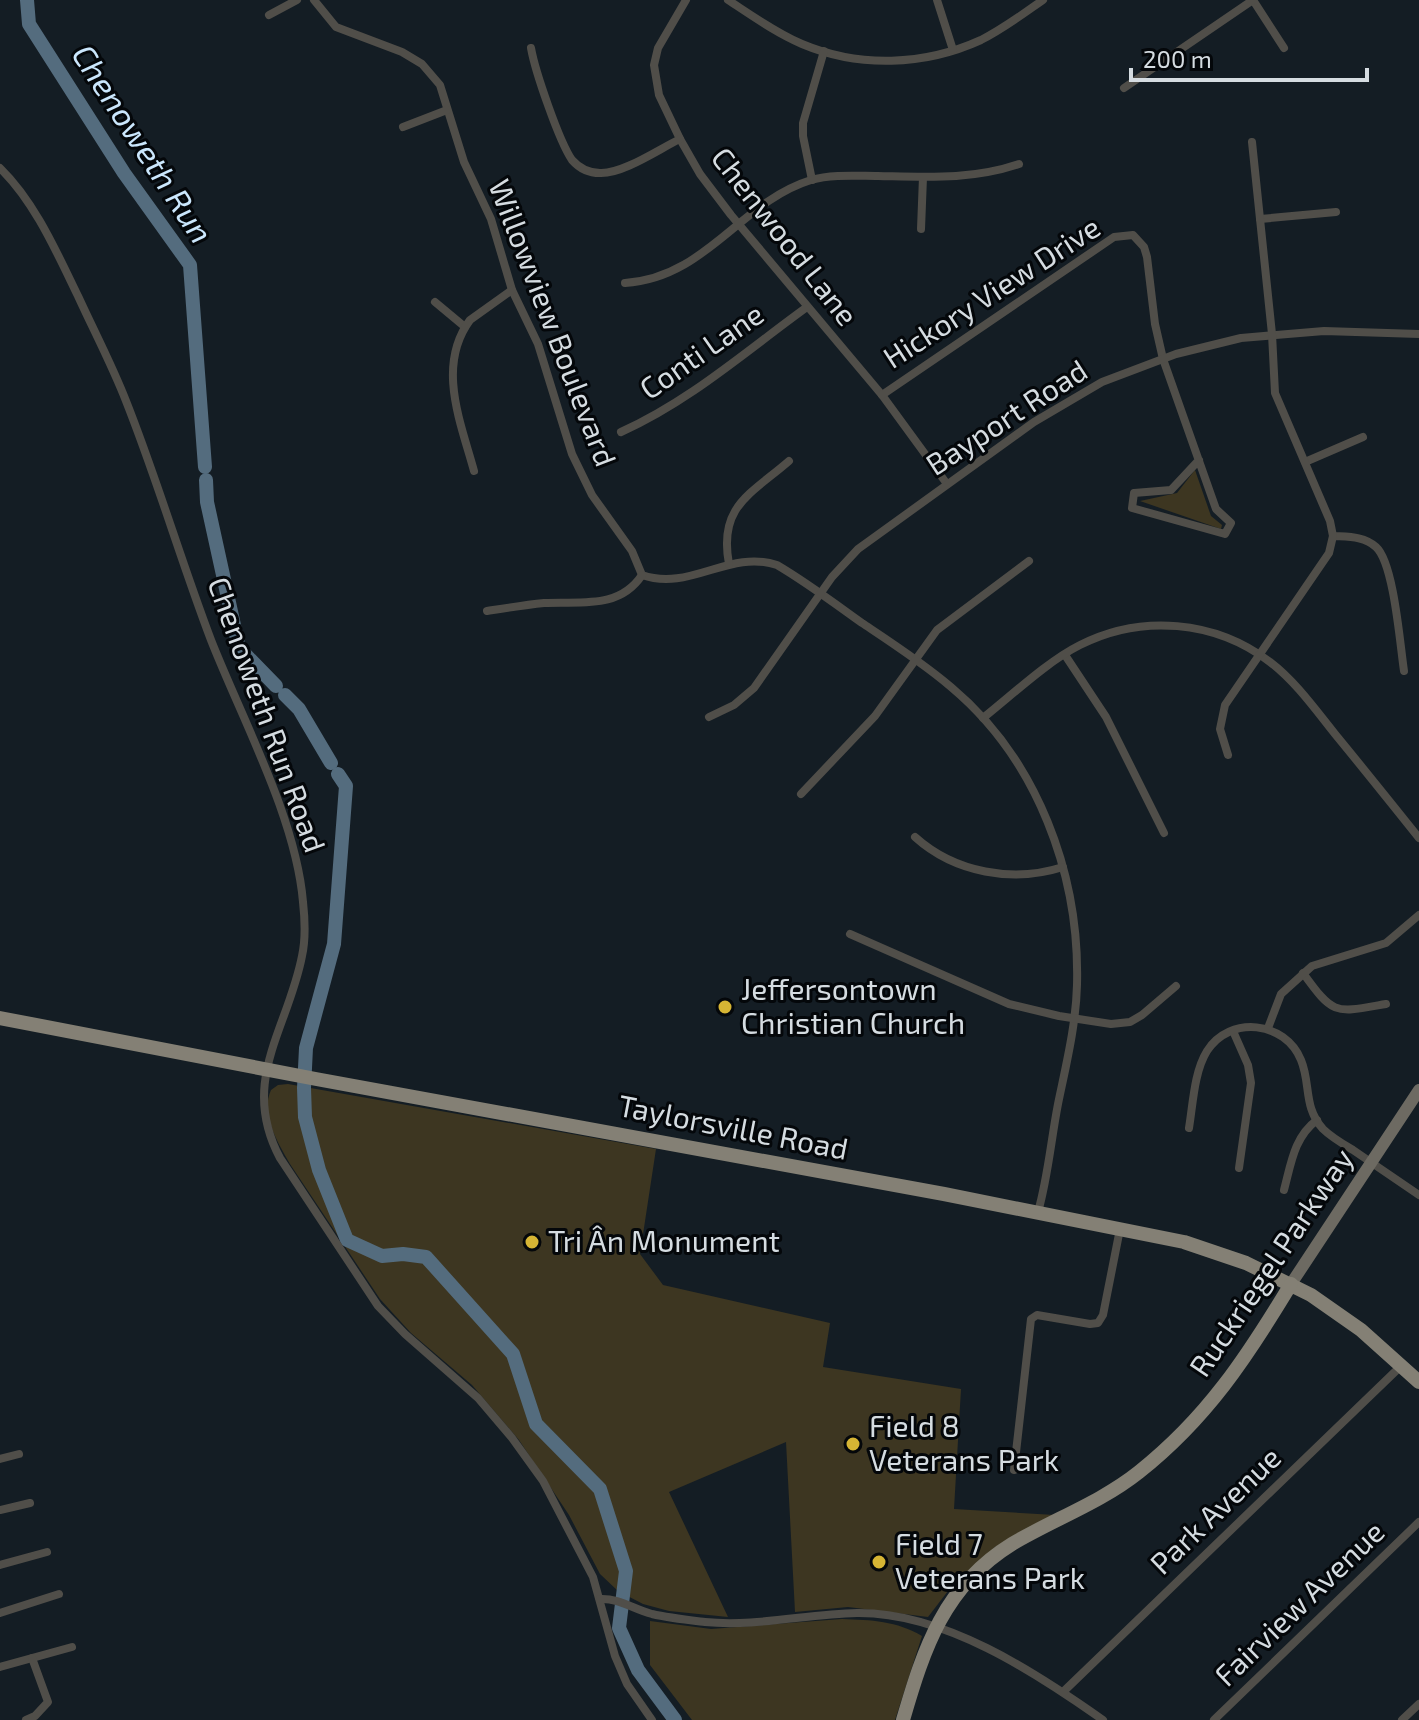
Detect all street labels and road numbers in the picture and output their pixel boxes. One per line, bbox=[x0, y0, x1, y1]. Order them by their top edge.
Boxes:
street label: Chenwood Lane bbox=[705, 140, 866, 332]
street label: Willowview Boulevard bbox=[483, 174, 625, 471]
street label: Hickory View Drive bbox=[876, 208, 1106, 375]
street label: Conti Lane bbox=[632, 295, 770, 406]
street label: Bayport Road bbox=[919, 351, 1093, 482]
street label: Chenoweth Run Road bbox=[201, 572, 334, 857]
street label: Taylorsville Road bbox=[616, 1086, 851, 1166]
street label: Ruckriegel Parkway bbox=[1181, 1141, 1360, 1383]
street label: Park Avenue bbox=[1142, 1438, 1287, 1581]
street label: Fairview Avenue bbox=[1206, 1513, 1391, 1692]

